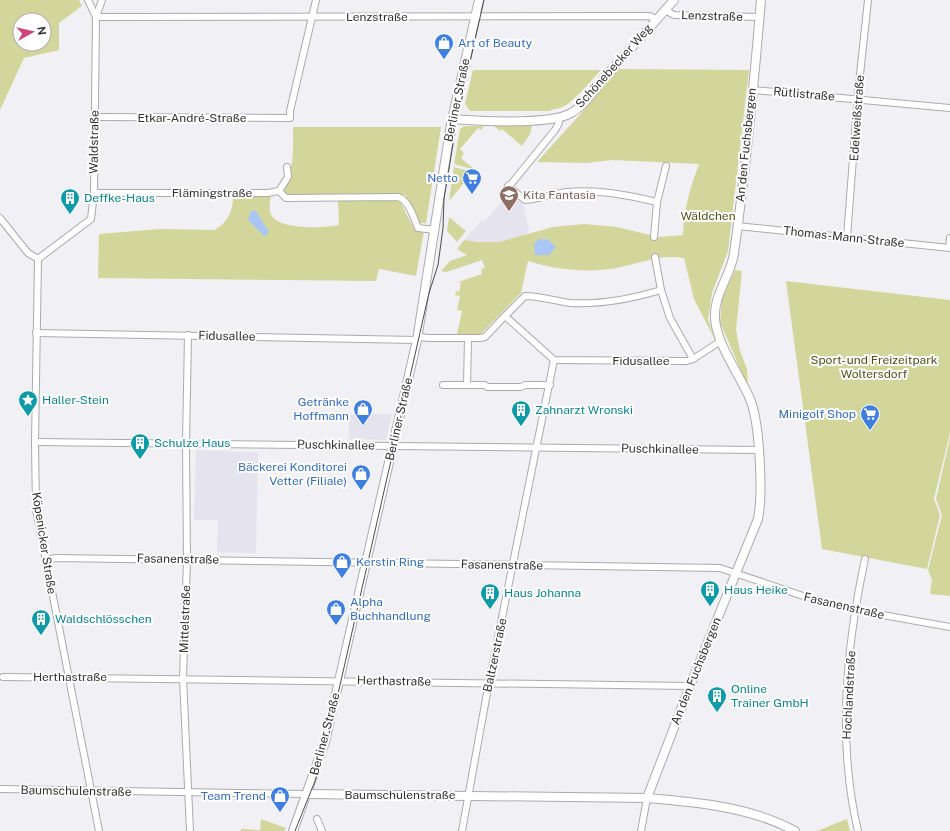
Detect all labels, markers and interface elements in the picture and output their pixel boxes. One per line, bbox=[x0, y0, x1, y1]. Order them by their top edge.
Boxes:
street label: Lenzstraße bbox=[681, 8, 743, 24]
street label: Lenzstraße bbox=[346, 10, 408, 24]
north arrow bbox=[12, 12, 52, 52]
street label: Schönebecker Weg bbox=[573, 21, 655, 111]
text: N bbox=[35, 26, 48, 36]
shop icon: Art of Beauty bbox=[433, 32, 455, 60]
place label: Art of Beauty bbox=[458, 36, 533, 50]
street label: Berliner Straße bbox=[441, 57, 473, 143]
street label: Edelweißstraße bbox=[847, 74, 867, 162]
street label: Rütlistraße bbox=[773, 84, 836, 104]
street label: An den Fuchsbergen bbox=[733, 87, 759, 203]
street label: Waldstraße bbox=[86, 110, 102, 174]
street label: Etkar-André-Straße bbox=[137, 111, 247, 125]
supermarket icon: Netto bbox=[461, 167, 483, 195]
place label: Netto bbox=[427, 171, 458, 185]
school or university icon: Kita Fantasia bbox=[498, 184, 520, 212]
street label: Flämingstraße bbox=[172, 186, 252, 200]
building icon: Deffke-Haus bbox=[59, 187, 81, 215]
place label: Kita Fantasia bbox=[523, 188, 596, 202]
place label: Deffke-Haus bbox=[84, 191, 155, 205]
park label: Wäldchen bbox=[680, 209, 736, 223]
street label: Thomas-Mann-Straße bbox=[783, 224, 905, 250]
street label: Fidusallee bbox=[198, 329, 256, 344]
park label: Sport- und Freizeitpark Woltersdorf bbox=[810, 353, 938, 381]
street label: Fidusallee bbox=[612, 354, 670, 368]
street label: Berliner Straße bbox=[383, 376, 415, 462]
place icon: Haller-Stein bbox=[17, 389, 39, 417]
place label: Haller-Stein bbox=[42, 393, 109, 407]
place label: Getränke Hoffmann bbox=[293, 395, 349, 423]
shop icon: Getränke Hoffmann bbox=[352, 398, 374, 426]
building icon: Zahnarzt Wronski bbox=[510, 399, 532, 427]
place label: Zahnarzt Wronski bbox=[535, 403, 633, 417]
supermarket icon: Minigolf Shop bbox=[859, 403, 881, 431]
place label: Minigolf Shop bbox=[778, 407, 856, 421]
building icon: Schulze Haus bbox=[129, 432, 151, 460]
place label: Schulze Haus bbox=[154, 436, 230, 450]
street label: Puschkinallee bbox=[297, 437, 375, 453]
street label: Puschkinallee bbox=[621, 441, 699, 457]
place label: Bäckerei Konditorei Vetter (Filiale) bbox=[238, 460, 347, 488]
shop icon: Bäckerei Konditorei Vetter (Filiale) bbox=[350, 463, 372, 491]
street label: Köpenicker Straße bbox=[29, 491, 59, 595]
street label: Fasanenstraße bbox=[137, 551, 220, 567]
shop icon: Kerstin Ring bbox=[331, 551, 353, 579]
place label: Kerstin Ring bbox=[356, 555, 424, 569]
street label: Fasanenstraße bbox=[461, 557, 544, 573]
building icon: Haus Heike bbox=[699, 579, 721, 607]
building icon: Haus Johanna bbox=[479, 582, 501, 610]
place label: Haus Heike bbox=[724, 583, 788, 597]
street label: Mittelstraße bbox=[177, 585, 193, 653]
place label: Haus Johanna bbox=[504, 586, 581, 600]
street label: Fasanenstraße bbox=[802, 590, 886, 622]
place label: Alpha Buchhandlung bbox=[350, 595, 431, 623]
shop icon: Alpha Buchhandlung bbox=[325, 598, 347, 626]
building icon: Waldschlösschen bbox=[30, 608, 52, 636]
place label: Waldschlösschen bbox=[55, 612, 152, 626]
street label: An den Fuchsbergen bbox=[668, 615, 724, 727]
street label: Baltzerstraße bbox=[480, 617, 510, 693]
street label: Hochlandstraße bbox=[840, 650, 858, 740]
street label: Herthastraße bbox=[33, 670, 107, 684]
street label: Herthastraße bbox=[357, 673, 431, 689]
place label: Online Trainer GmbH bbox=[731, 682, 809, 710]
building icon: Online Trainer GmbH bbox=[706, 685, 728, 713]
street label: Berliner Straße bbox=[307, 691, 343, 777]
street label: Baumschulenstraße bbox=[20, 783, 132, 799]
shop icon: Team Trend bbox=[269, 785, 291, 813]
street label: Baumschulenstraße bbox=[344, 788, 456, 802]
place label: Team Trend bbox=[201, 789, 266, 803]

